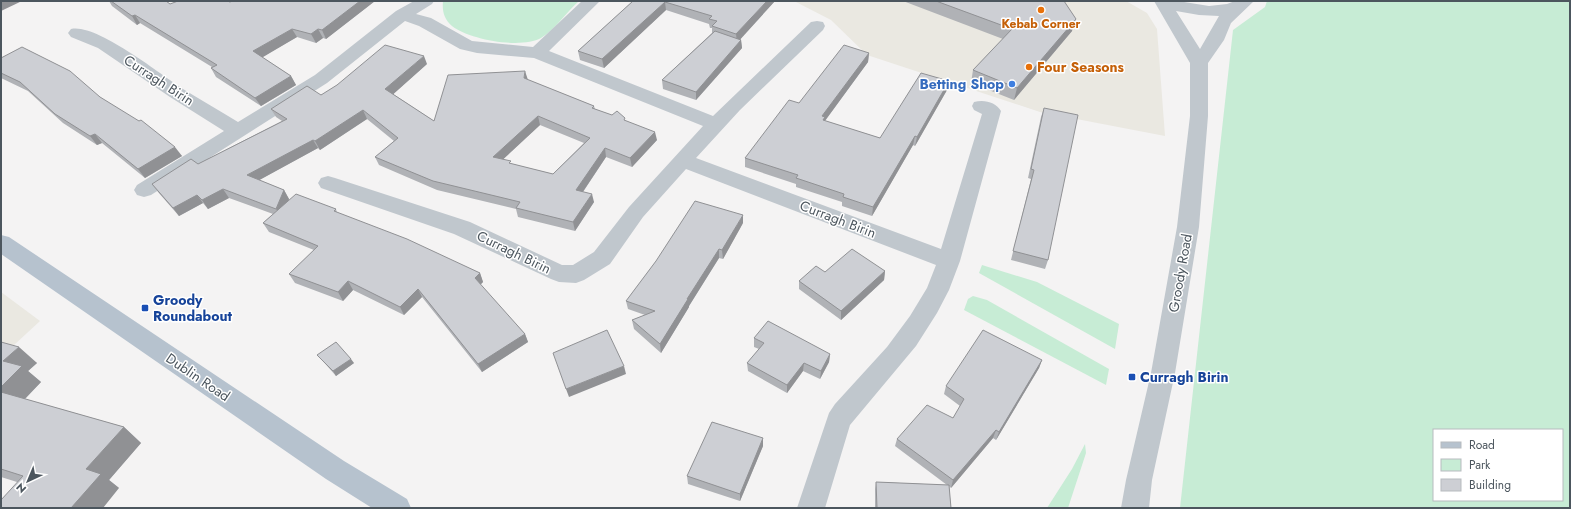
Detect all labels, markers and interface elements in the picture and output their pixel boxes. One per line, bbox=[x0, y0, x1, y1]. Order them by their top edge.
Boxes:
marker: Kebab Corner bbox=[1036, 5, 1046, 15]
place label: Kebab Corner bbox=[1002, 15, 1081, 33]
street label: Curragh Birin bbox=[120, 50, 198, 110]
place label: Four Seasons bbox=[1037, 57, 1125, 77]
marker: Four Seasons bbox=[1024, 62, 1034, 72]
place label: Betting Shop bbox=[920, 74, 1004, 94]
marker: Betting Shop bbox=[1007, 79, 1017, 89]
street label: Curragh Birin bbox=[797, 195, 879, 243]
street label: Curragh Birin bbox=[474, 225, 554, 279]
street label: Groody Road bbox=[1163, 232, 1197, 314]
place label: Groody Roundabout bbox=[153, 290, 233, 326]
marker: Groody Roundabout bbox=[140, 303, 150, 313]
street label: Dublin Road bbox=[162, 348, 234, 406]
place label: Curragh Birin bbox=[1140, 367, 1228, 387]
marker: Curragh Birin bbox=[1127, 372, 1137, 382]
legend bbox=[1433, 429, 1563, 501]
text: Road bbox=[1469, 436, 1495, 454]
text: Park bbox=[1469, 456, 1491, 474]
north arrow bbox=[8, 461, 48, 501]
text: Building bbox=[1469, 476, 1511, 494]
text: N bbox=[12, 479, 30, 497]

